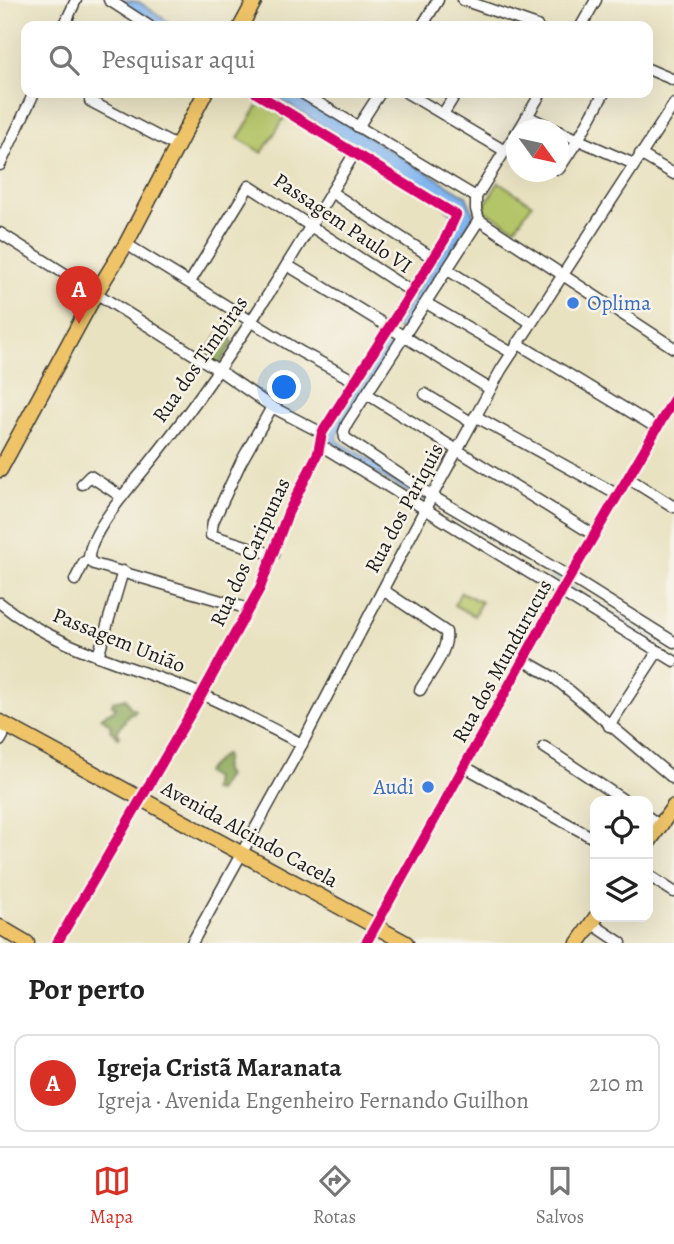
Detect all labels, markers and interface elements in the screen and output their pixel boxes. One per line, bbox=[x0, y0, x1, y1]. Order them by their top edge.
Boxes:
search box bbox=[21, 21, 653, 98]
icon: search bbox=[45, 41, 83, 79]
text: Pesquisar aqui bbox=[101, 42, 256, 77]
north arrow bbox=[506, 119, 569, 182]
street label: Passagem Paulo VI bbox=[268, 166, 418, 280]
pin: A bbox=[56, 266, 102, 324]
place label: Oplima bbox=[587, 289, 651, 317]
street label: Rua dos Timbiras bbox=[146, 290, 254, 428]
marker: Oplima bbox=[565, 295, 581, 311]
your location bbox=[267, 370, 301, 404]
street label: Rua dos Pariquis bbox=[358, 438, 450, 578]
street label: Rua dos Caripunas bbox=[203, 473, 297, 631]
street label: Rua dos Mundurucus bbox=[445, 574, 559, 748]
street label: Passagem União bbox=[49, 601, 189, 679]
street label: Avenida Alcindo Cacela bbox=[156, 773, 344, 894]
place label: Audi bbox=[373, 773, 414, 801]
marker: Audi bbox=[420, 779, 436, 795]
map controls bbox=[590, 796, 653, 922]
button: locate bbox=[590, 796, 653, 859]
button: layers bbox=[590, 859, 653, 922]
text: Por perto bbox=[28, 969, 145, 1009]
text: Igreja Cristã Maranata bbox=[97, 1050, 342, 1085]
text: A bbox=[46, 1068, 60, 1099]
text: 210 m bbox=[589, 1068, 644, 1099]
text: Igreja · Avenida Engenheiro Fernando Guilhon bbox=[97, 1085, 529, 1116]
tab: Mapa bbox=[90, 1162, 133, 1230]
tab: Rotas bbox=[313, 1162, 356, 1230]
tab: Salvos bbox=[536, 1162, 584, 1230]

